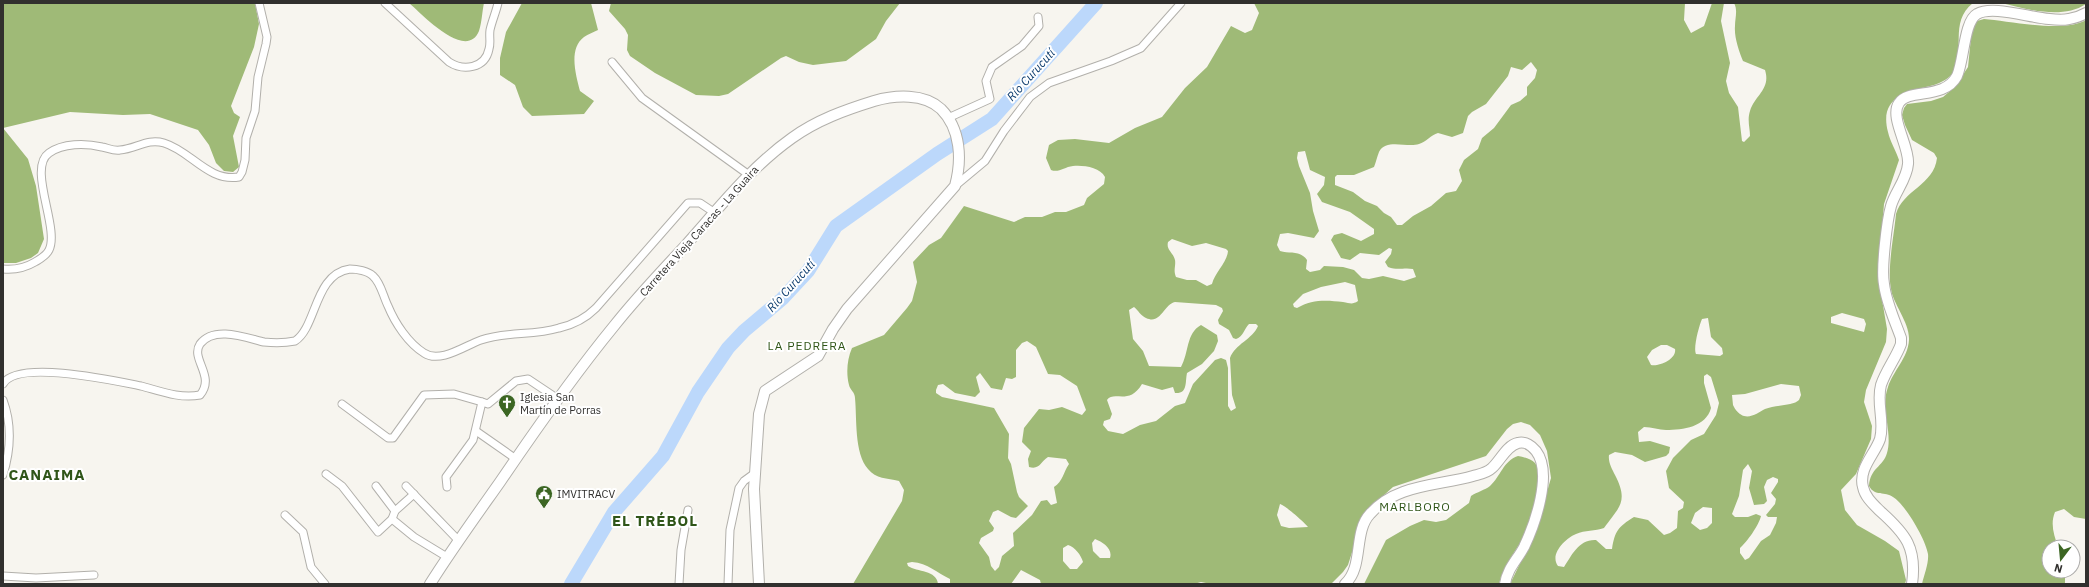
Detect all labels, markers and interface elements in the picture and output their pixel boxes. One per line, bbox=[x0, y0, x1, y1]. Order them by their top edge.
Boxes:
water label: Río Curucutí bbox=[1003, 44, 1059, 104]
street label: Carretera Vieja Caracas - La Guaira bbox=[637, 163, 762, 299]
water label: Río Curucutí bbox=[763, 255, 819, 315]
district label: LA PEDRERA bbox=[767, 338, 847, 353]
place label: Iglesia San Martín de Porras bbox=[520, 390, 601, 417]
church icon: Iglesia San Martín de Porras bbox=[497, 393, 517, 418]
district label: CANAIMA bbox=[8, 465, 86, 484]
public building icon: IMVITRACV bbox=[534, 484, 554, 509]
place label: IMVITRACV bbox=[557, 487, 615, 501]
district label: MARLBORO bbox=[1379, 499, 1451, 514]
district label: EL TRÉBOL bbox=[612, 511, 698, 530]
north arrow bbox=[2041, 539, 2081, 579]
text: N bbox=[2052, 561, 2064, 576]

